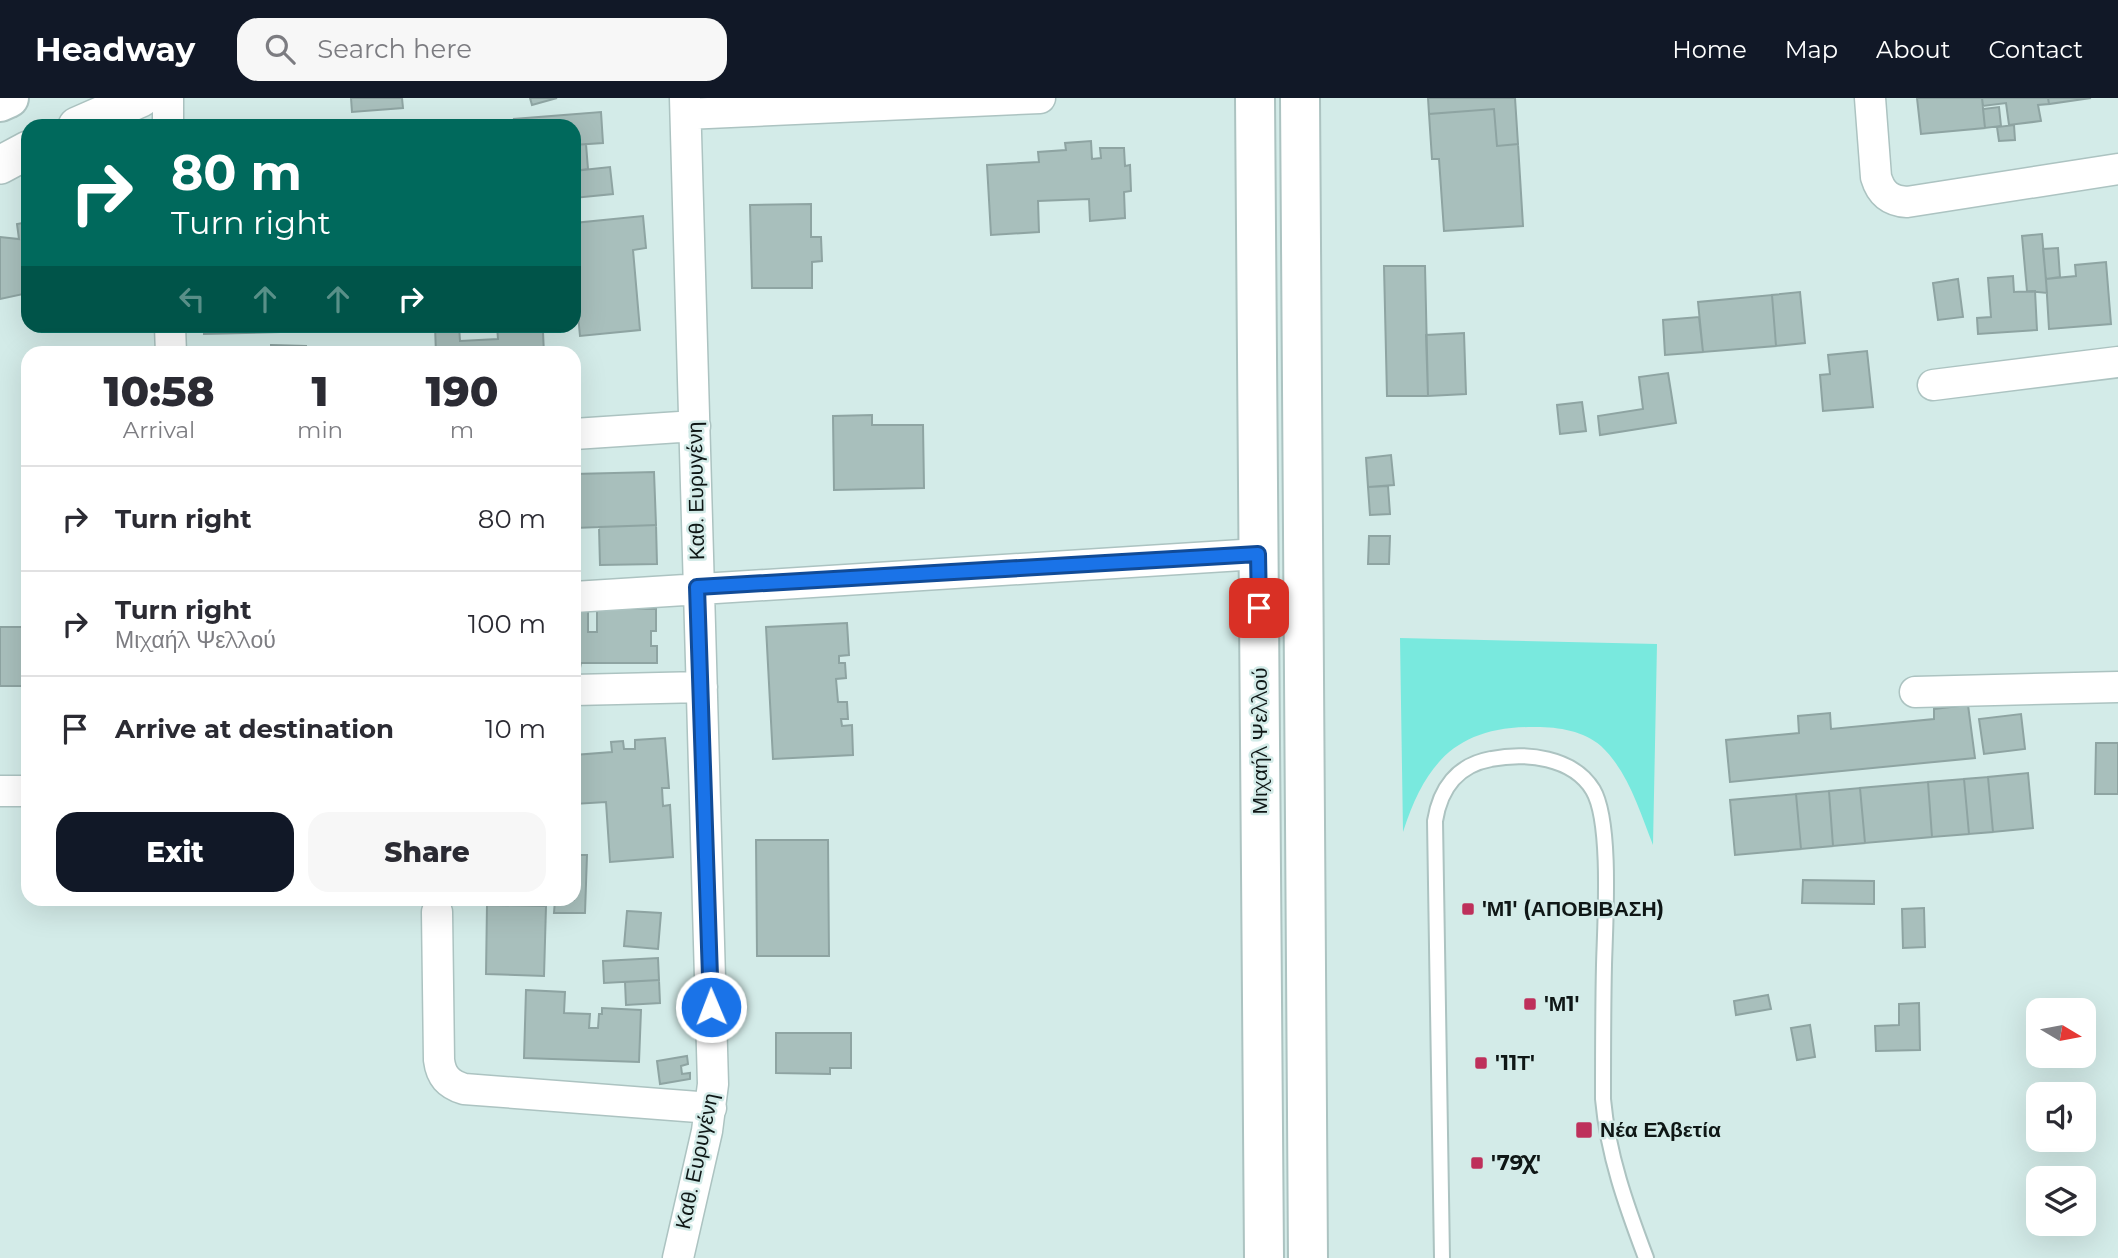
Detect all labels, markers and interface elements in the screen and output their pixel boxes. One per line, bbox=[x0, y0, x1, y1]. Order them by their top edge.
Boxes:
search box bbox=[237, 18, 727, 81]
text: Headway bbox=[35, 29, 195, 69]
icon: search bbox=[261, 30, 299, 68]
text: Search here bbox=[317, 33, 472, 65]
text: Home bbox=[1672, 35, 1747, 64]
text: Map bbox=[1785, 35, 1838, 64]
text: About bbox=[1876, 35, 1950, 64]
text: Contact bbox=[1988, 35, 2083, 64]
text: 80 m bbox=[171, 143, 302, 202]
icon: right bbox=[56, 147, 147, 238]
text: Turn right bbox=[171, 203, 331, 242]
icon: left bbox=[173, 280, 211, 318]
icon: ahead bbox=[246, 280, 284, 318]
icon: ahead bbox=[319, 280, 357, 318]
icon: right bbox=[392, 280, 430, 318]
text: 10:58 bbox=[103, 365, 215, 417]
text: 1 bbox=[312, 365, 329, 417]
text: 190 bbox=[426, 365, 499, 417]
text: Arrival bbox=[123, 416, 195, 444]
text: min bbox=[297, 416, 343, 444]
text: m bbox=[450, 416, 474, 444]
street label: Καθ. Ευρυγένη bbox=[682, 422, 709, 560]
icon: right bbox=[56, 500, 94, 538]
text: Turn right bbox=[115, 503, 251, 535]
text: 80 m bbox=[478, 503, 546, 535]
pin bbox=[1229, 578, 1289, 638]
icon: arrive bbox=[1240, 589, 1278, 627]
text: Turn right bbox=[115, 594, 251, 626]
icon: right bbox=[56, 605, 94, 643]
text: 100 m bbox=[468, 608, 546, 640]
text: Μιχαήλ Ψελλού bbox=[115, 626, 276, 654]
street label: Μιχαήλ Ψελλού bbox=[1247, 668, 1272, 814]
icon: arrive bbox=[56, 710, 94, 748]
text: Arrive at destination bbox=[115, 713, 394, 745]
text: 10 m bbox=[485, 713, 546, 745]
button: Exit bbox=[56, 812, 294, 892]
button: Share bbox=[308, 812, 546, 892]
place label: 'Μ1' (ΑΠΟΒΙΒΑΣΗ) bbox=[1482, 896, 1664, 921]
marker: 'Μ1' (ΑΠΟΒΙΒΑΣΗ) bbox=[1460, 901, 1476, 917]
position arrow bbox=[674, 970, 748, 1044]
place label: 'Μ1' bbox=[1544, 991, 1579, 1016]
marker: 'Μ1' bbox=[1522, 996, 1538, 1012]
north arrow bbox=[2026, 998, 2096, 1068]
map controls bbox=[2026, 998, 2096, 1236]
place label: '11Τ' bbox=[1495, 1050, 1535, 1075]
marker: '11Τ' bbox=[1473, 1055, 1489, 1071]
button: sound bbox=[2026, 1082, 2096, 1152]
street label: Καθ. Ευρυγένη bbox=[670, 1091, 723, 1231]
place label: Νέα Ελβετία bbox=[1600, 1117, 1721, 1142]
marker: Νέα Ελβετία bbox=[1574, 1120, 1594, 1140]
place label: '79Χ' bbox=[1491, 1150, 1541, 1175]
marker: '79Χ' bbox=[1469, 1155, 1485, 1171]
button: layers bbox=[2026, 1166, 2096, 1236]

